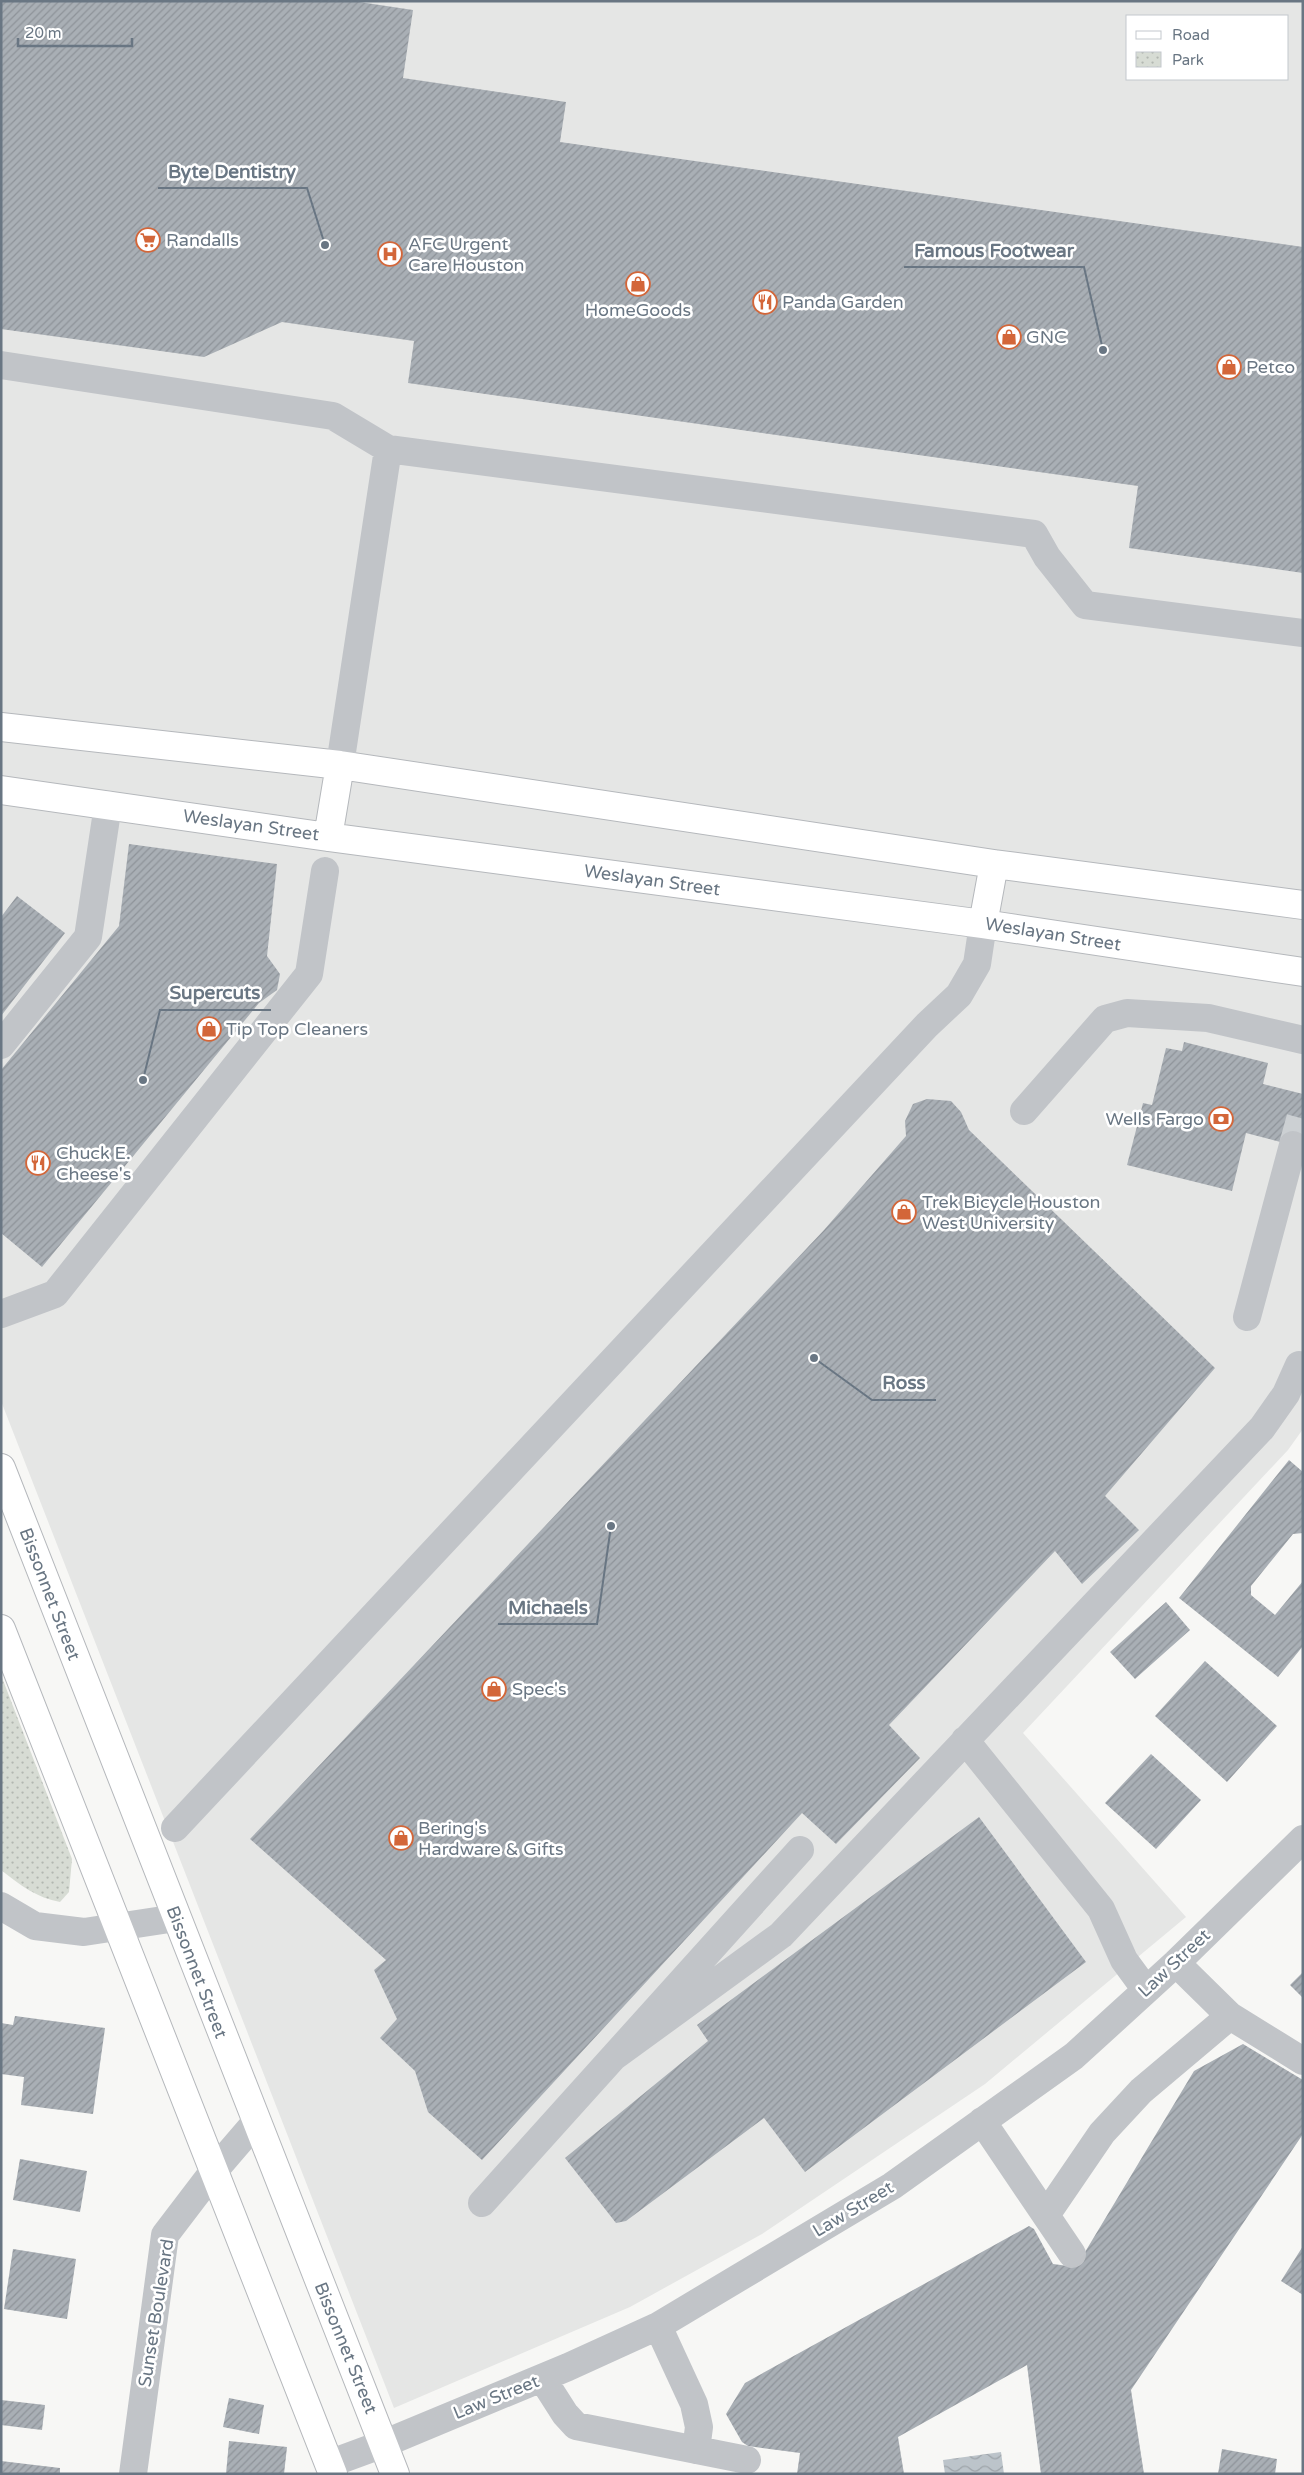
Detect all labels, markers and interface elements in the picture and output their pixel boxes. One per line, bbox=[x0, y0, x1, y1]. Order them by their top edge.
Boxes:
scale bar bbox=[18, 15, 131, 47]
legend bbox=[1126, 15, 1289, 80]
text: 20 m bbox=[25, 24, 62, 42]
text: Road bbox=[1172, 26, 1210, 44]
text: Park bbox=[1172, 51, 1204, 69]
callout: Byte Dentistry bbox=[158, 154, 307, 188]
text: Byte Dentistry bbox=[168, 161, 297, 184]
supermarket icon: Randalls bbox=[135, 227, 161, 253]
place label: Randalls bbox=[166, 229, 239, 251]
place label: AFC Urgent Care Houston bbox=[408, 233, 525, 276]
callout: Famous Footwear bbox=[904, 233, 1084, 267]
text: Famous Footwear bbox=[914, 240, 1075, 262]
hospital icon: AFC Urgent Care Houston bbox=[377, 241, 403, 267]
shop icon: HomeGoods bbox=[625, 271, 651, 297]
restaurant icon: Panda Garden bbox=[752, 289, 778, 315]
place label: Panda Garden bbox=[782, 291, 904, 313]
place label: HomeGoods bbox=[585, 299, 691, 321]
shop icon: GNC bbox=[996, 324, 1022, 350]
place label: GNC bbox=[1026, 326, 1067, 348]
shop icon: Petco bbox=[1216, 354, 1242, 380]
place label: Petco bbox=[1246, 356, 1295, 378]
street label: Weslayan Street bbox=[181, 805, 321, 845]
street label: Weslayan Street bbox=[582, 860, 722, 900]
street label: Weslayan Street bbox=[983, 912, 1123, 956]
callout: Supercuts bbox=[160, 976, 271, 1010]
text: Supercuts bbox=[170, 982, 260, 1005]
shop icon: Tip Top Cleaners bbox=[196, 1016, 222, 1042]
place label: Tip Top Cleaners bbox=[226, 1018, 368, 1040]
bank icon: Wells Fargo bbox=[1208, 1106, 1234, 1132]
place label: Wells Fargo bbox=[1106, 1108, 1204, 1130]
place label: Chuck E. Cheese's bbox=[56, 1142, 131, 1185]
restaurant icon: Chuck E. Cheese's bbox=[25, 1150, 51, 1176]
place label: Trek Bicycle Houston West University bbox=[922, 1191, 1101, 1234]
shop icon: Trek Bicycle Houston West University bbox=[891, 1199, 917, 1225]
callout: Ross bbox=[872, 1366, 936, 1400]
text: Ross bbox=[882, 1372, 926, 1394]
street label: Bissonnet Street bbox=[15, 1525, 85, 1663]
callout: Michaels bbox=[498, 1590, 597, 1624]
text: Michaels bbox=[508, 1597, 588, 1619]
shop icon: Spec's bbox=[481, 1676, 507, 1702]
place label: Spec's bbox=[512, 1678, 567, 1700]
place label: Bering's Hardware & Gifts bbox=[418, 1817, 564, 1860]
shop icon: Bering's Hardware & Gifts bbox=[388, 1825, 414, 1851]
street label: Bissonnet Street bbox=[162, 1903, 232, 2041]
street label: Law Street bbox=[1133, 1924, 1215, 2002]
street label: Law Street bbox=[808, 2176, 898, 2242]
street label: Sunset Boulevard bbox=[133, 2237, 179, 2389]
street label: Bissonnet Street bbox=[310, 2279, 382, 2417]
street label: Law Street bbox=[450, 2370, 542, 2424]

